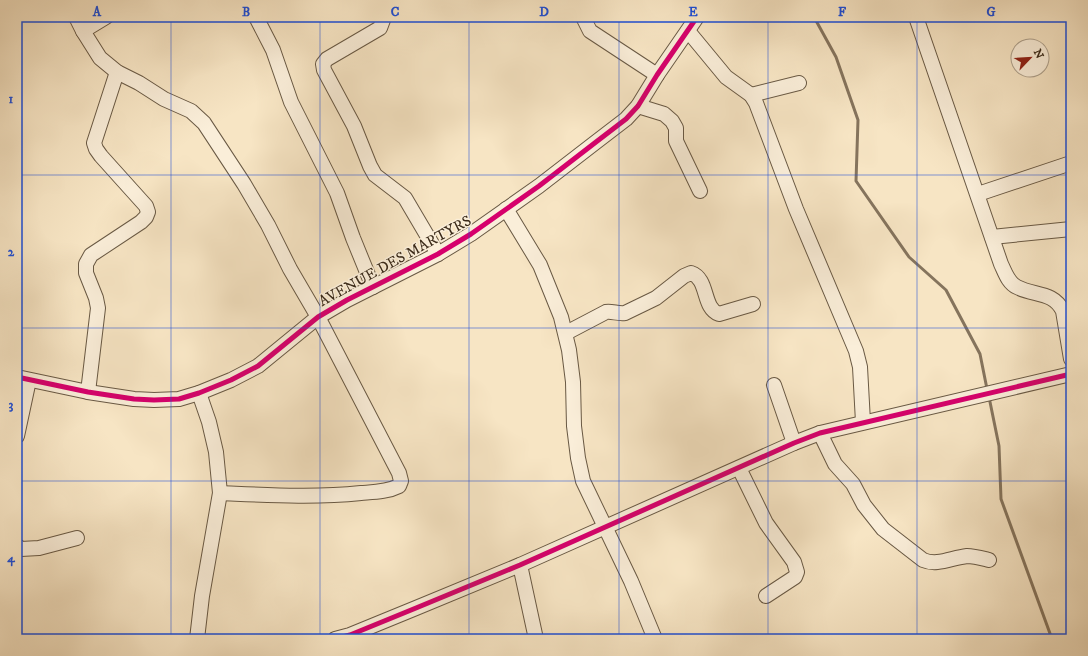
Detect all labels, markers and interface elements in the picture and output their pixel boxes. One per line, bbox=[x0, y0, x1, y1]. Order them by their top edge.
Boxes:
text: A bbox=[92, 4, 102, 20]
text: B bbox=[242, 4, 250, 20]
text: C bbox=[391, 4, 400, 20]
text: D bbox=[539, 4, 549, 20]
text: E bbox=[688, 4, 698, 20]
text: F bbox=[838, 4, 847, 20]
text: G bbox=[986, 4, 996, 20]
north arrow bbox=[1010, 38, 1050, 78]
text: N bbox=[1030, 47, 1046, 61]
text: 1 bbox=[9, 91, 14, 107]
street label: AVENUE DES MARTYRS bbox=[315, 211, 475, 311]
text: 2 bbox=[8, 244, 15, 260]
text: 3 bbox=[9, 397, 14, 413]
text: 4 bbox=[6, 550, 15, 567]

